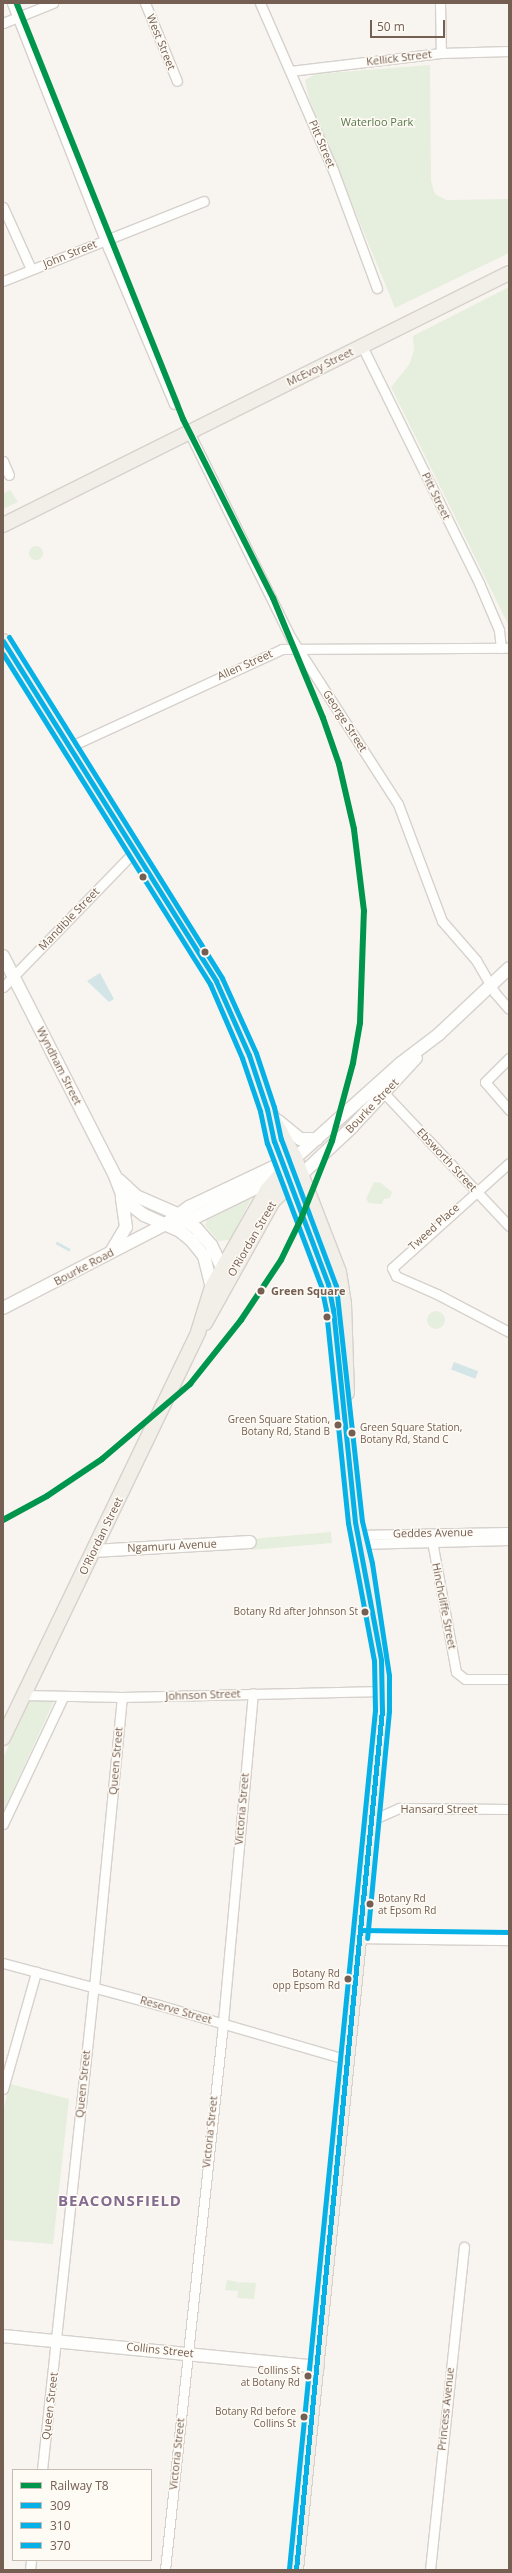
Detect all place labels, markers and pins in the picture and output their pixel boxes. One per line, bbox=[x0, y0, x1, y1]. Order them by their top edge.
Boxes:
unlabelled marker bbox=[138, 872, 148, 882]
unlabelled marker bbox=[200, 947, 210, 957]
marker: Green Square bbox=[254, 1284, 268, 1298]
place label: Green Square bbox=[271, 1284, 345, 1298]
unlabelled marker bbox=[322, 1312, 332, 1322]
place label: Green Square Station, Botany Rd, Stand B bbox=[228, 1413, 330, 1436]
marker: Green Square Station, Botany Rd, Stand B bbox=[333, 1420, 343, 1430]
place label: Green Square Station, Botany Rd, Stand C bbox=[360, 1421, 462, 1444]
marker: Green Square Station, Botany Rd, Stand C bbox=[347, 1428, 357, 1438]
place label: Botany Rd after Johnson St bbox=[233, 1606, 358, 1618]
marker: Botany Rd after Johnson St bbox=[360, 1607, 370, 1617]
place label: Botany Rd at Epsom Rd bbox=[378, 1892, 436, 1916]
marker: Botany Rd at Epsom Rd bbox=[365, 1899, 375, 1909]
place label: Botany Rd opp Epsom Rd bbox=[273, 1967, 340, 1990]
marker: Botany Rd opp Epsom Rd bbox=[343, 1974, 353, 1984]
place label: Collins St at Botany Rd bbox=[241, 2364, 300, 2388]
marker: Collins St at Botany Rd bbox=[303, 2371, 313, 2381]
place label: Botany Rd before Collins St bbox=[215, 2405, 296, 2428]
marker: Botany Rd before Collins St bbox=[299, 2412, 309, 2422]

